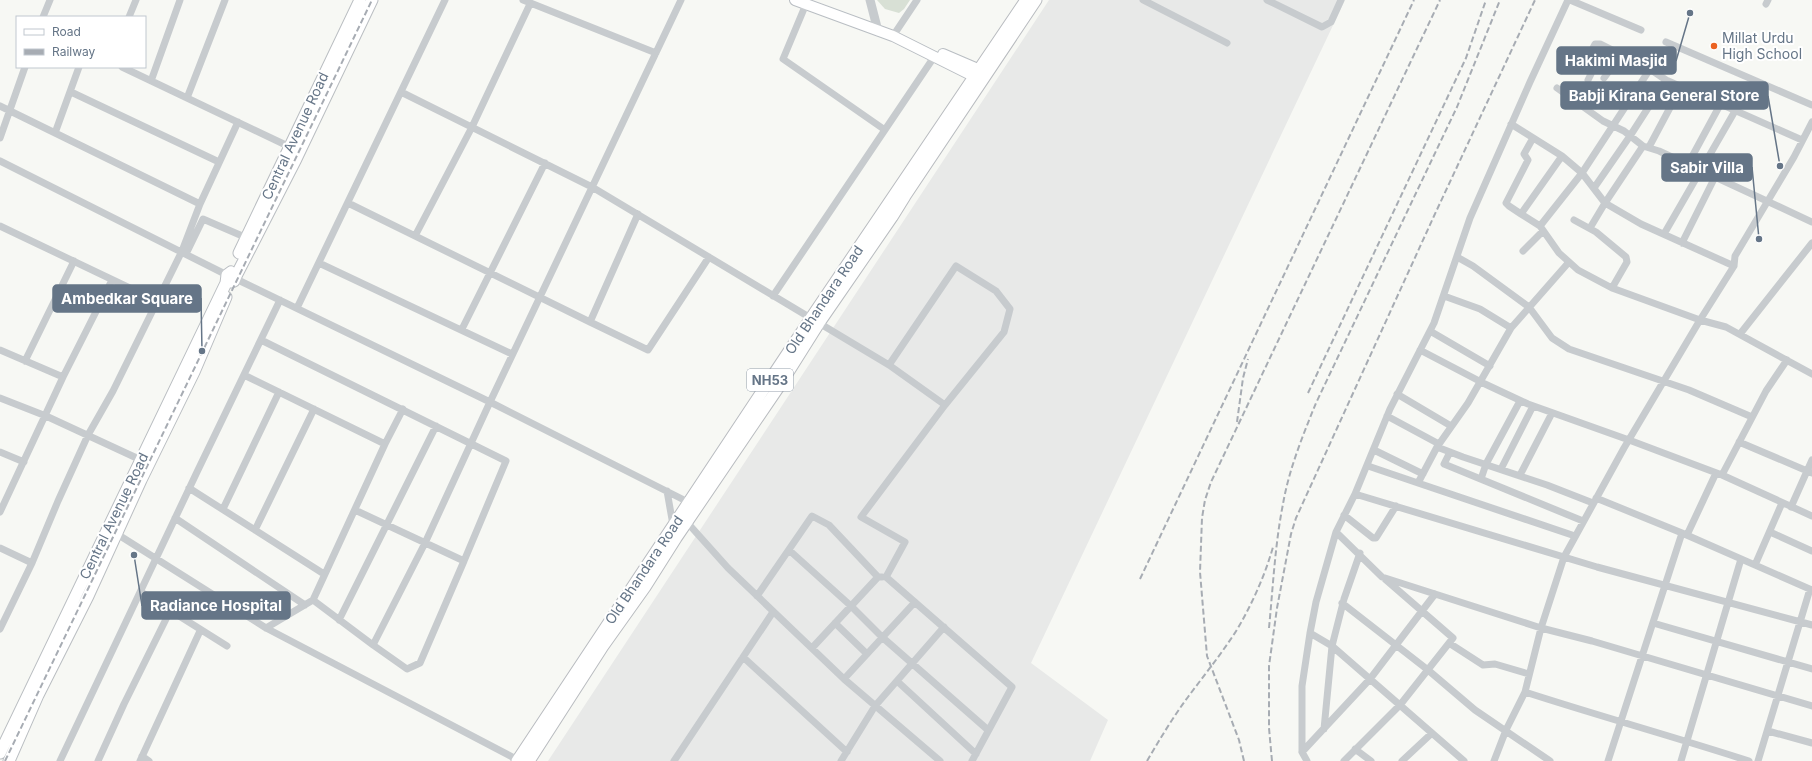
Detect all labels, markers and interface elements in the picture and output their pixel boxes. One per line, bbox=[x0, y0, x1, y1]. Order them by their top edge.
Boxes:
legend bbox=[16, 16, 146, 68]
text: Road bbox=[52, 24, 81, 39]
place label: Millat Urdu High School bbox=[1722, 29, 1802, 62]
marker: Millat Urdu High School bbox=[1709, 41, 1719, 51]
text: Railway bbox=[52, 44, 96, 59]
callout: Hakimi Masjid bbox=[1557, 47, 1676, 74]
text: Hakimi Masjid bbox=[1565, 51, 1667, 70]
street label: Central Avenue Road bbox=[258, 69, 332, 202]
callout: Babji Kirana General Store bbox=[1561, 82, 1768, 109]
text: Babji Kirana General Store bbox=[1569, 86, 1759, 105]
callout: Sabir Villa bbox=[1662, 154, 1752, 181]
text: Sabir Villa bbox=[1670, 158, 1744, 177]
street label: Old Bhandara Road bbox=[781, 242, 866, 357]
callout: Ambedkar Square bbox=[53, 285, 201, 312]
text: Ambedkar Square bbox=[61, 289, 193, 308]
road number: NH53 bbox=[747, 369, 793, 391]
street label: Central Avenue Road bbox=[76, 450, 152, 582]
street label: Old Bhandara Road bbox=[601, 512, 686, 627]
callout: Radiance Hospital bbox=[142, 592, 290, 619]
text: Radiance Hospital bbox=[150, 596, 282, 615]

